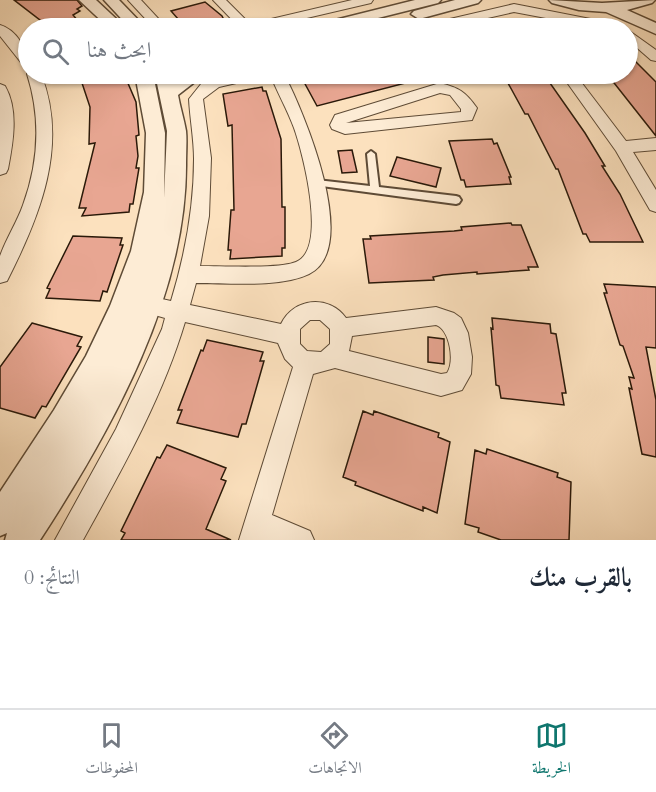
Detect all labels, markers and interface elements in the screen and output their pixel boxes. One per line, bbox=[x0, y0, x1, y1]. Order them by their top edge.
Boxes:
search box bbox=[18, 18, 638, 84]
icon: search bbox=[39, 35, 72, 68]
text: ابحث هنا bbox=[87, 35, 152, 65]
text: بالقرب منك bbox=[529, 560, 632, 595]
text: النتائج: 0 bbox=[24, 564, 80, 591]
tab: المحفوظات bbox=[85, 719, 138, 783]
tab: الاتجاهات bbox=[308, 719, 362, 783]
tab: الخريطة bbox=[532, 719, 571, 783]

